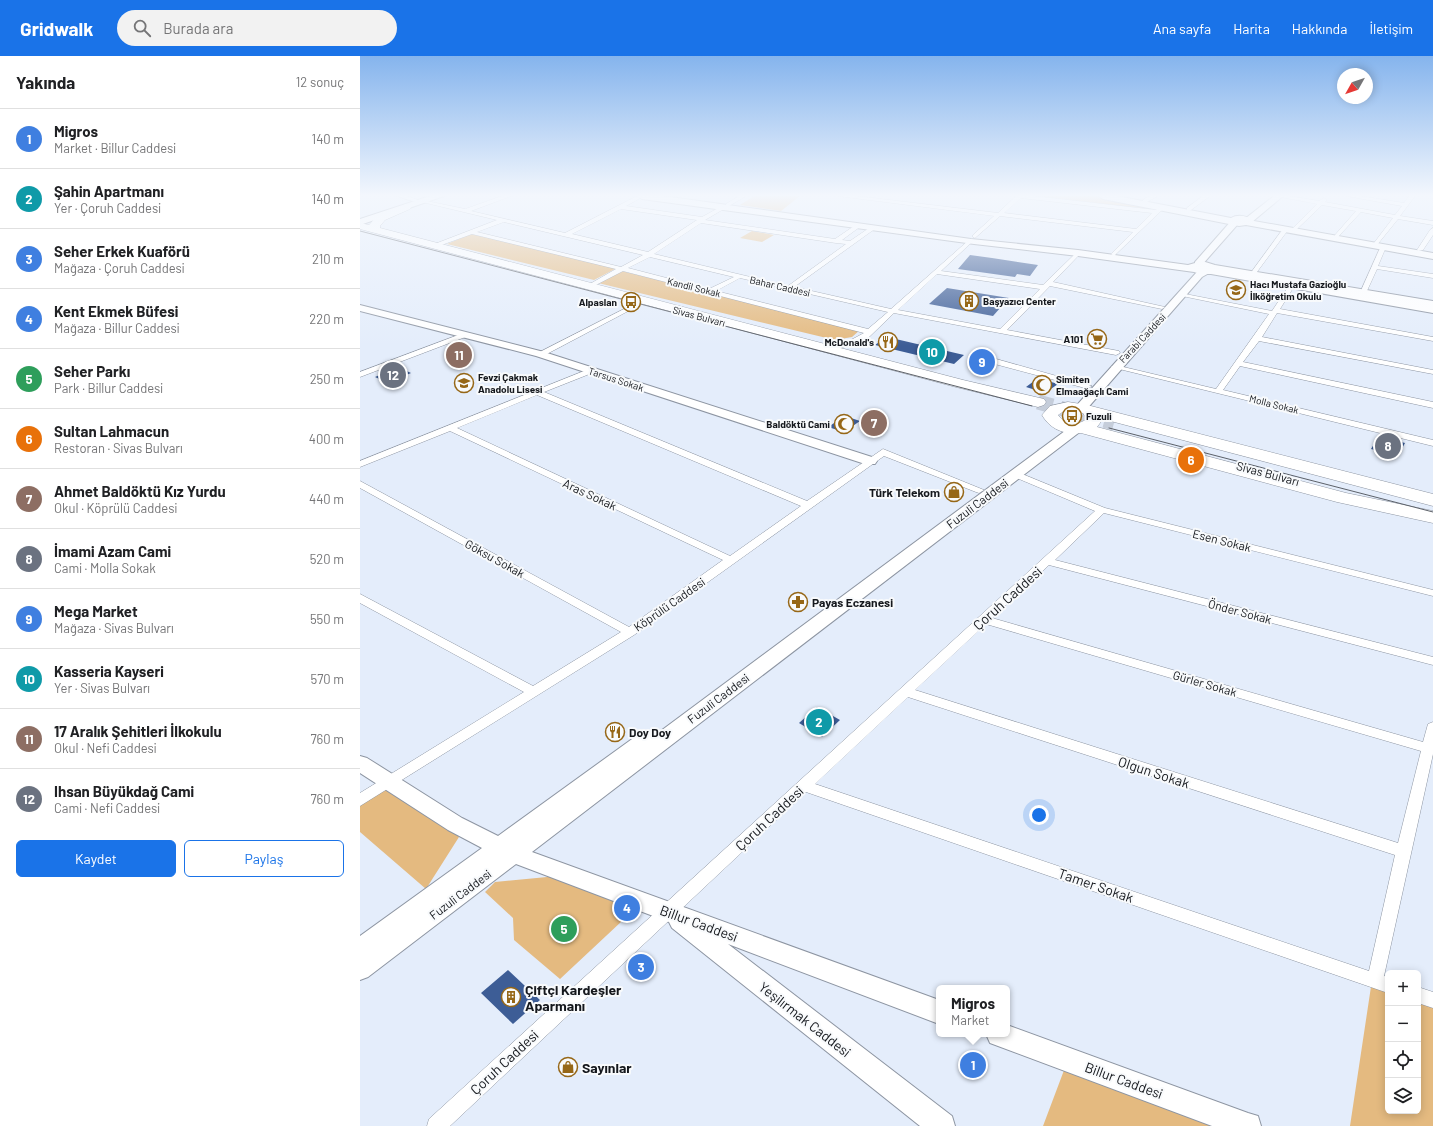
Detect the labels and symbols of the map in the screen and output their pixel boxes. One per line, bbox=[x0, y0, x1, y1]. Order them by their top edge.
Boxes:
north arrow bbox=[1337, 68, 1373, 104]
street label: Bahar Caddesi bbox=[749, 273, 811, 299]
street label: Kandil Sokak bbox=[666, 275, 722, 299]
place label: Hacı Mustafa Gazioğlu İlköğretim Okulu bbox=[1250, 278, 1346, 302]
school or university icon: Hacı Mustafa Gazioğlu İlköğretim Okulu bbox=[1225, 279, 1247, 301]
building icon: Başyazıcı Center bbox=[958, 290, 980, 312]
bus stop icon: Alpaslan bbox=[620, 291, 642, 313]
place label: Başyazıcı Center bbox=[983, 295, 1056, 307]
place label: Alpaslan bbox=[579, 296, 617, 308]
street label: Sivas Bulvarı bbox=[671, 303, 727, 329]
street label: Farabi Caddesi bbox=[1116, 311, 1168, 365]
supermarket icon: A101 bbox=[1086, 328, 1108, 350]
restaurant icon: McDonald's bbox=[877, 331, 899, 353]
place label: A101 bbox=[1064, 333, 1083, 345]
place label: McDonald's bbox=[824, 336, 874, 348]
pin: 10 bbox=[919, 337, 945, 367]
pin: 11 bbox=[446, 340, 472, 370]
pin: 9 bbox=[969, 347, 995, 377]
pin: 12 bbox=[380, 360, 406, 390]
street label: Tarsus Sokak bbox=[587, 364, 645, 394]
place label: Fevzi Çakmak Anadolu Lisesi bbox=[478, 371, 542, 395]
school or university icon: Fevzi Çakmak Anadolu Lisesi bbox=[453, 372, 475, 394]
place label: Simiten Elmaağaçlı Cami bbox=[1056, 373, 1128, 397]
mosque icon: Simiten Elmaağaçlı Cami bbox=[1031, 374, 1053, 396]
street label: Molla Sokak bbox=[1248, 392, 1300, 416]
bus stop icon: Fuzuli bbox=[1061, 405, 1083, 427]
pin: 7 bbox=[861, 408, 887, 438]
place label: Fuzuli bbox=[1086, 410, 1112, 422]
mosque icon: Baldöktü Cami bbox=[833, 413, 855, 435]
place label: Baldöktü Cami bbox=[766, 418, 830, 430]
pin: 8 bbox=[1375, 431, 1401, 461]
pin: 6 bbox=[1178, 445, 1204, 475]
street label: Sivas Bulvarı bbox=[1235, 458, 1301, 488]
street label: Aras Sokak bbox=[561, 475, 619, 513]
street label: Fuzuli Caddesi bbox=[943, 475, 1011, 531]
shop icon: Türk Telekom bbox=[943, 481, 965, 503]
place label: Türk Telekom bbox=[869, 485, 940, 499]
street label: Esen Sokak bbox=[1191, 526, 1253, 554]
street label: Göksu Sokak bbox=[463, 536, 527, 580]
street label: Çoruh Caddesi bbox=[969, 563, 1045, 633]
street label: Köprülü Caddesi bbox=[631, 574, 707, 634]
pharmacy icon: Payas Eczanesi bbox=[787, 591, 809, 613]
place label: Payas Eczanesi bbox=[812, 595, 893, 609]
street label: Önder Sokak bbox=[1207, 596, 1273, 626]
street label: Gürler Sokak bbox=[1171, 667, 1239, 699]
street label: Fuzuli Caddesi bbox=[684, 670, 752, 726]
pin: 2 bbox=[806, 707, 832, 737]
restaurant icon: Doy Doy bbox=[604, 721, 626, 743]
place label: Doy Doy bbox=[629, 725, 671, 739]
street label: Olgun Sokak bbox=[1116, 752, 1192, 792]
street label: Çoruh Caddesi bbox=[731, 782, 807, 854]
your location bbox=[1029, 805, 1049, 825]
street label: Tamer Sokak bbox=[1056, 864, 1136, 906]
street label: Fuzuli Caddesi bbox=[426, 866, 494, 922]
pin: 4 bbox=[614, 893, 640, 923]
street label: Billur Caddesi bbox=[658, 901, 740, 945]
pin: 5 bbox=[551, 914, 577, 944]
pin: 3 bbox=[628, 952, 654, 982]
street label: Yeşilırmak Caddesi bbox=[756, 978, 854, 1060]
place label: Çiftçi Kardeşler Aparmanı bbox=[525, 981, 622, 1014]
building icon: Çiftçi Kardeşler Aparmanı bbox=[500, 986, 522, 1008]
street label: Çoruh Caddesi bbox=[466, 1026, 542, 1098]
pin: 1 bbox=[960, 1050, 986, 1080]
shop icon: Sayınlar bbox=[557, 1056, 579, 1078]
street label: Billur Caddesi bbox=[1083, 1058, 1165, 1102]
place label: Sayınlar bbox=[582, 1059, 632, 1076]

